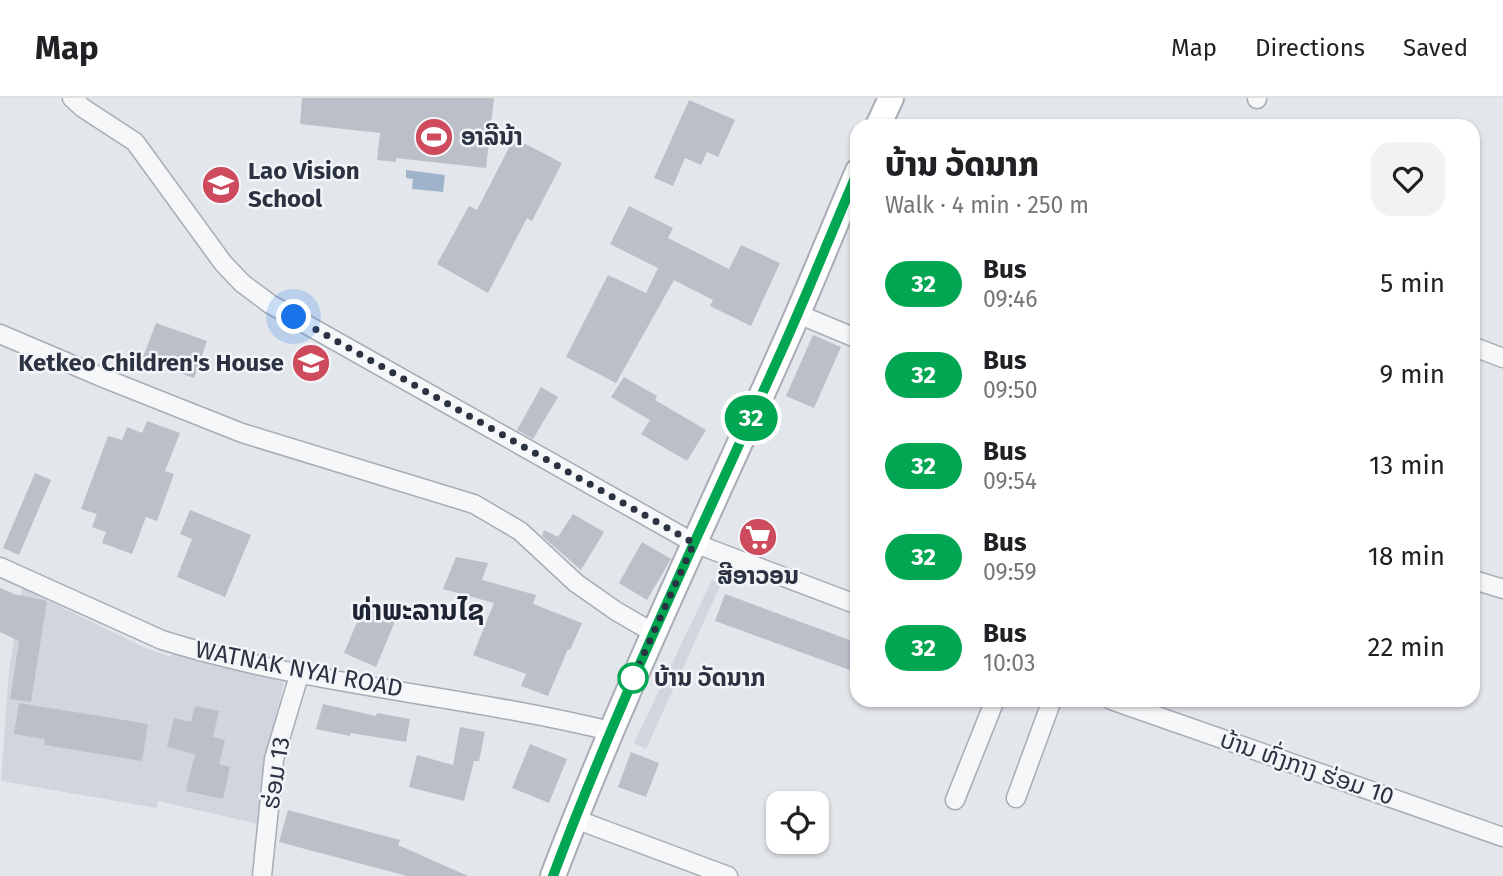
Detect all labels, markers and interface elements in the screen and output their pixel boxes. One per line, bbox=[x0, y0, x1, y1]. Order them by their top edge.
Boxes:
text: Map bbox=[35, 28, 99, 68]
text: Map bbox=[1171, 34, 1217, 62]
text: Directions bbox=[1255, 34, 1365, 62]
text: Saved bbox=[1403, 34, 1468, 62]
sports icon: ອາລີນ້າ bbox=[413, 116, 455, 158]
place label: ອາລີນ້າ bbox=[461, 122, 523, 151]
button: heart bbox=[1371, 142, 1445, 216]
text: ບ້ານ ວັດນາກ bbox=[885, 145, 1039, 185]
place label: Lao Vision School bbox=[248, 157, 360, 213]
school or university icon: Lao Vision School bbox=[200, 164, 242, 206]
text: Walk · 4 min · 250 m bbox=[885, 191, 1089, 219]
text: Bus bbox=[983, 254, 1026, 285]
text: 5 min bbox=[1380, 268, 1445, 299]
text: 32 bbox=[911, 270, 936, 298]
text: 09:46 bbox=[983, 285, 1038, 313]
your location bbox=[276, 299, 311, 334]
school or university icon: Ketkeo Children's House bbox=[290, 342, 332, 384]
text: Bus bbox=[983, 345, 1026, 376]
place label: Ketkeo Children's House bbox=[18, 349, 284, 377]
text: 9 min bbox=[1380, 359, 1445, 390]
text: 32 bbox=[911, 361, 936, 389]
text: 09:50 bbox=[983, 376, 1038, 404]
line badge: 32 bbox=[720, 395, 782, 441]
text: 32 bbox=[739, 404, 763, 432]
text: Bus bbox=[983, 436, 1026, 467]
text: 13 min bbox=[1369, 450, 1445, 481]
text: 32 bbox=[911, 452, 936, 480]
text: 09:54 bbox=[983, 467, 1037, 495]
supermarket icon: ສີອາວອນ bbox=[737, 516, 779, 558]
text: Bus bbox=[983, 527, 1026, 558]
text: 18 min bbox=[1368, 541, 1445, 572]
text: 32 bbox=[911, 543, 936, 571]
text: 09:59 bbox=[983, 558, 1037, 586]
place label: ສີອາວອນ bbox=[717, 561, 799, 590]
district label: ທ່າພະລານໄຊ bbox=[352, 594, 484, 627]
text: Bus bbox=[983, 618, 1026, 649]
text: 22 min bbox=[1368, 632, 1445, 663]
text: 32 bbox=[911, 634, 936, 662]
street label: WATNAK NYAI ROAD bbox=[193, 635, 405, 703]
text: 10:03 bbox=[983, 649, 1035, 677]
marker: ບ້ານ ວັດນາກ bbox=[618, 663, 648, 693]
place label: ບ້ານ ວັດນາກ bbox=[654, 664, 766, 692]
street label: ບ້ານ ທົ່ງກາງ ຮ່ອມ 10 bbox=[1216, 722, 1399, 811]
street label: ຮ່ອມ 13 bbox=[256, 735, 296, 811]
map controls bbox=[766, 791, 829, 854]
button: locate bbox=[766, 791, 829, 854]

